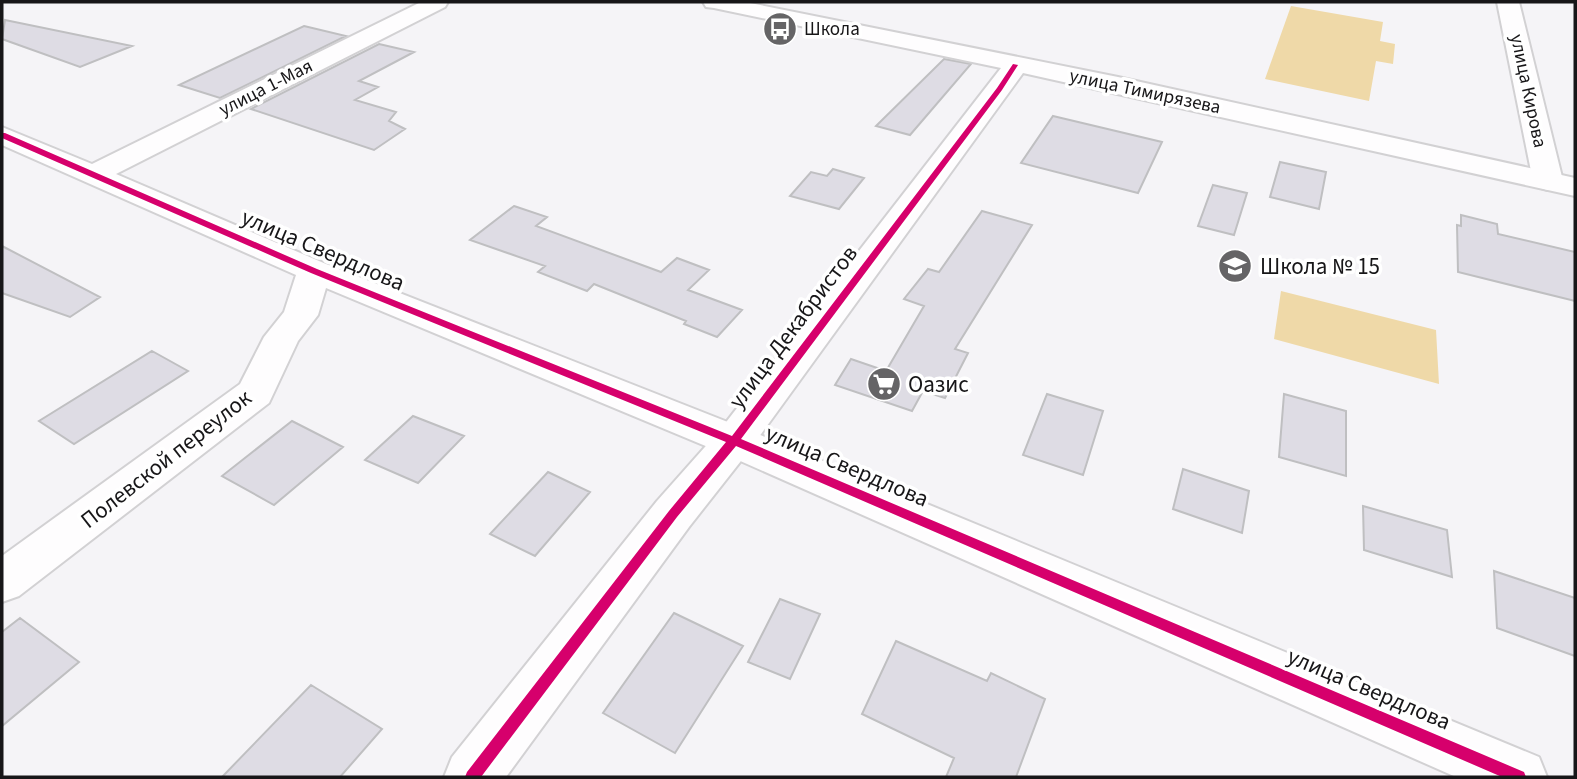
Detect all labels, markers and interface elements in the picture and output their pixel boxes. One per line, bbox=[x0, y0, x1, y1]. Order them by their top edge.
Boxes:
bus stop icon: Школа bbox=[761, 10, 799, 48]
place label: Школа bbox=[804, 16, 860, 43]
street label: улица Кирова bbox=[1503, 32, 1553, 150]
street label: улица 1-Мая bbox=[214, 53, 318, 123]
street label: улица Тимирязева bbox=[1067, 63, 1223, 121]
street label: улица Свердлова bbox=[236, 201, 410, 299]
street label: улица Декабристов bbox=[721, 238, 865, 416]
school or university icon: Школа № 15 bbox=[1216, 247, 1254, 285]
place label: Школа № 15 bbox=[1260, 250, 1380, 283]
supermarket icon: Оазис bbox=[865, 365, 903, 403]
place label: Оазис bbox=[908, 368, 969, 401]
street label: Полевской переулок bbox=[73, 381, 259, 536]
street label: улица Свердлова bbox=[760, 417, 934, 515]
street label: улица Свердлова bbox=[1282, 640, 1456, 738]

